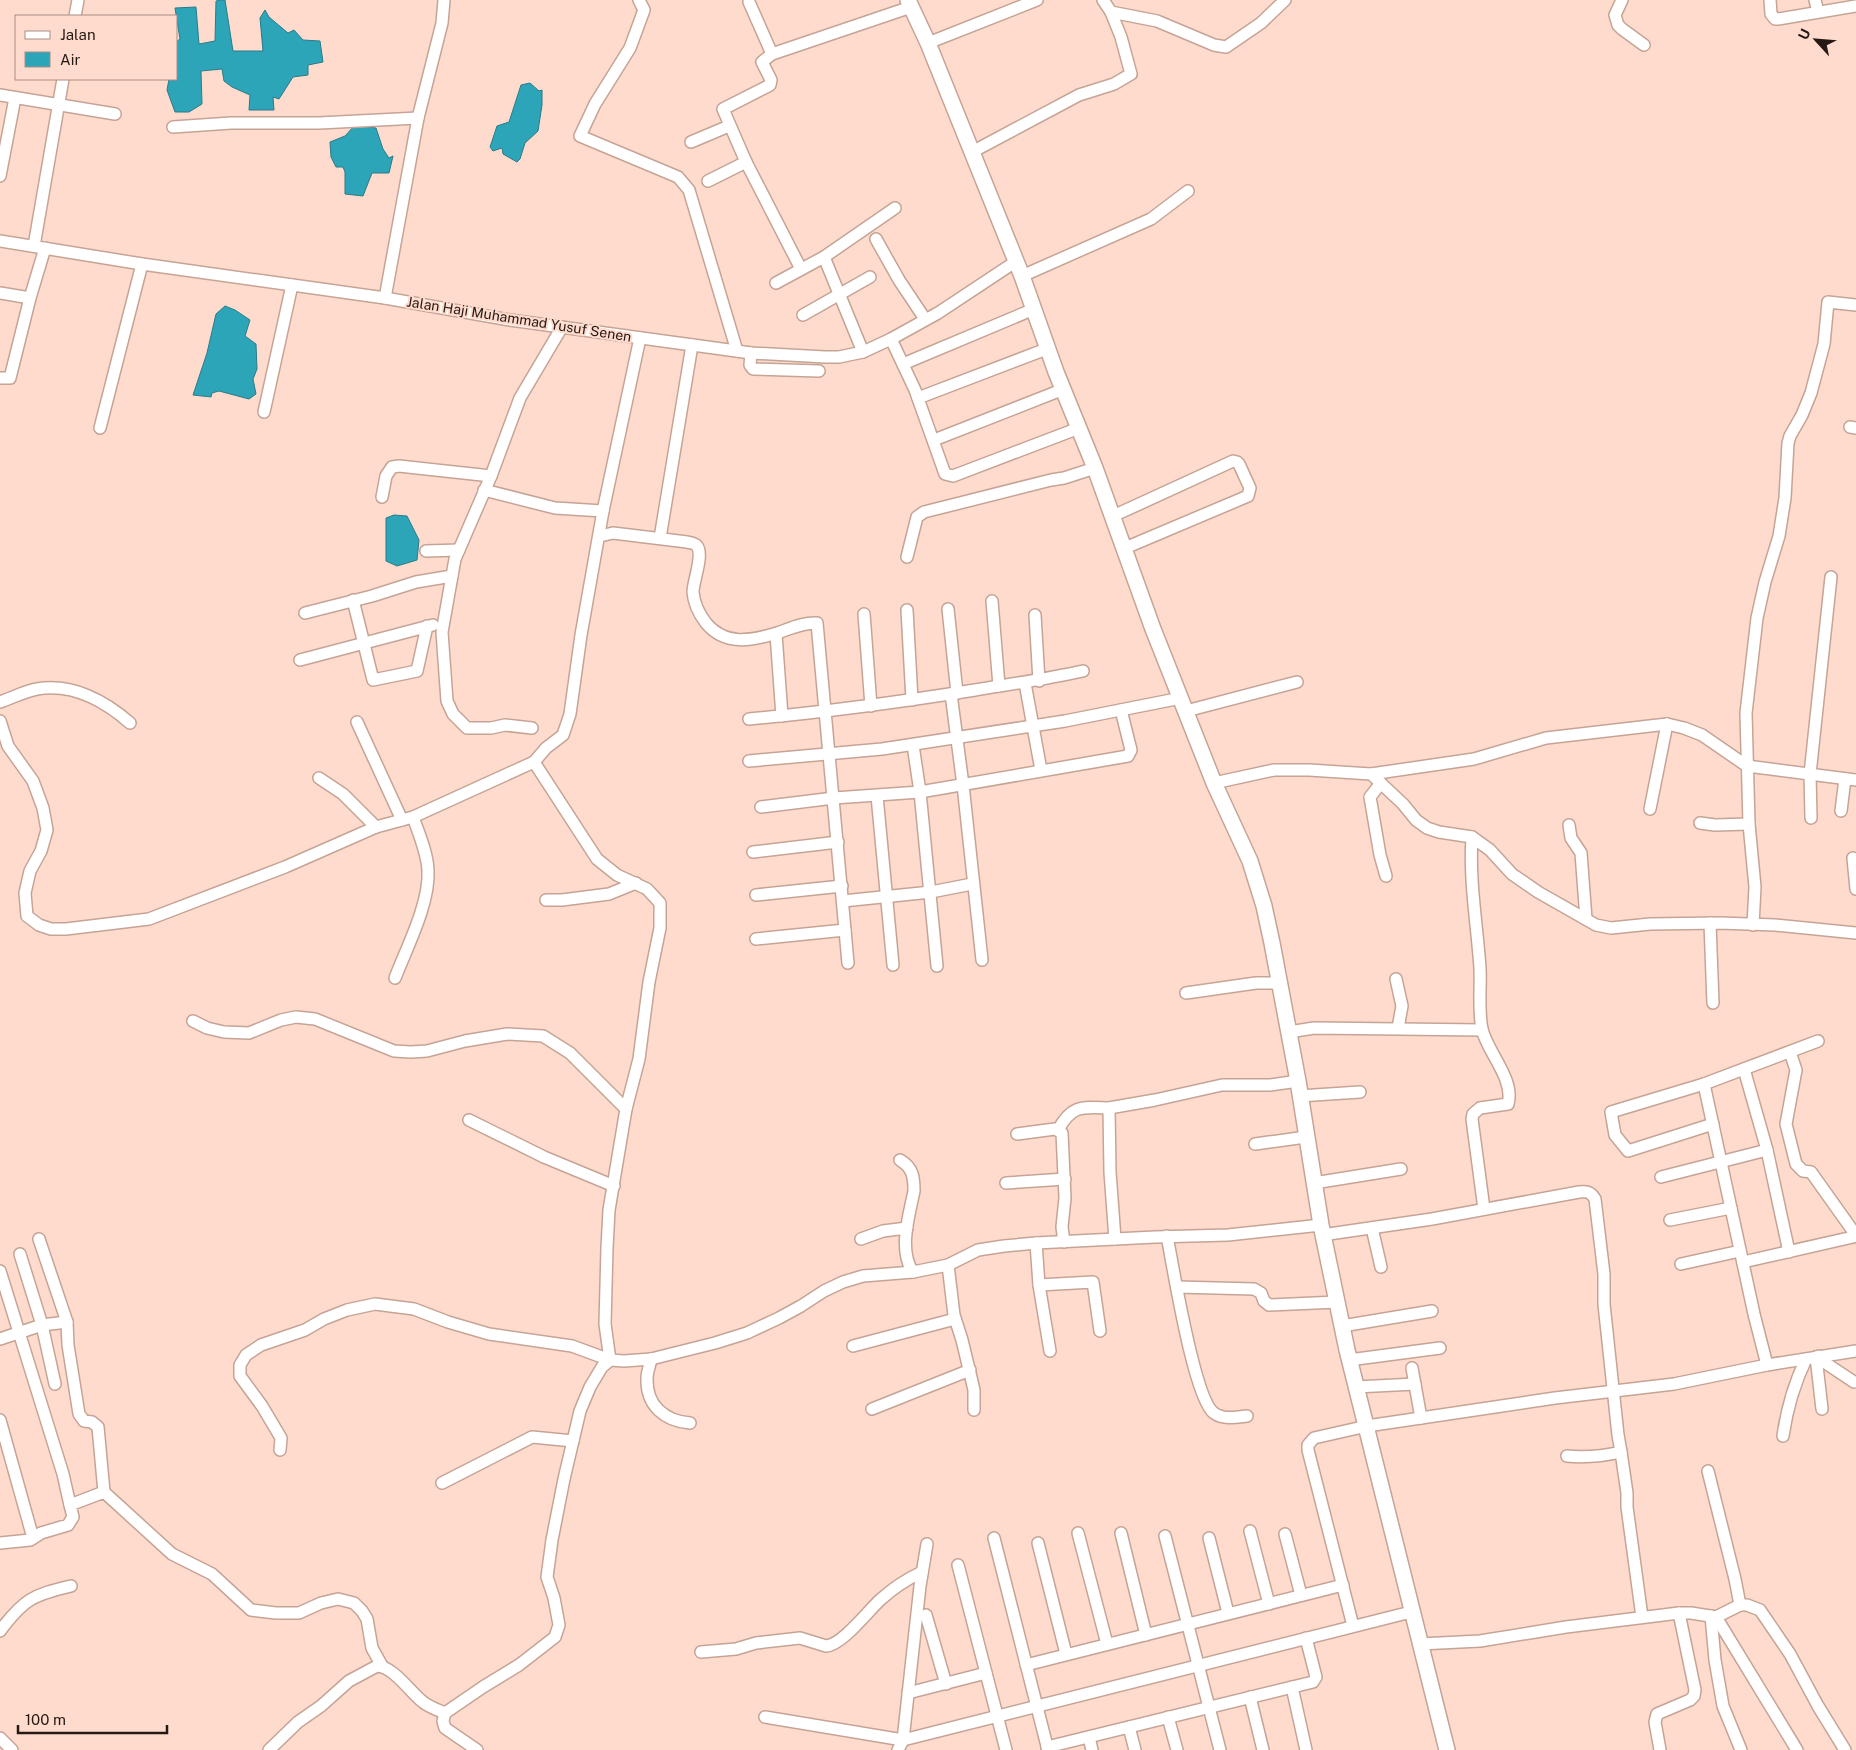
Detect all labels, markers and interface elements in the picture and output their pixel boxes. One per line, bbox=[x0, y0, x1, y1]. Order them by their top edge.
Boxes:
legend bbox=[15, 15, 178, 80]
north arrow bbox=[1791, 15, 1841, 65]
text: Jalan bbox=[60, 26, 96, 43]
text: U bbox=[1795, 26, 1814, 42]
text: Air bbox=[60, 51, 80, 68]
street label: Jalan Haji Muhammad Yusuf Senen bbox=[406, 293, 632, 345]
scale bar bbox=[18, 1702, 166, 1734]
text: 100 m bbox=[25, 1711, 66, 1728]

